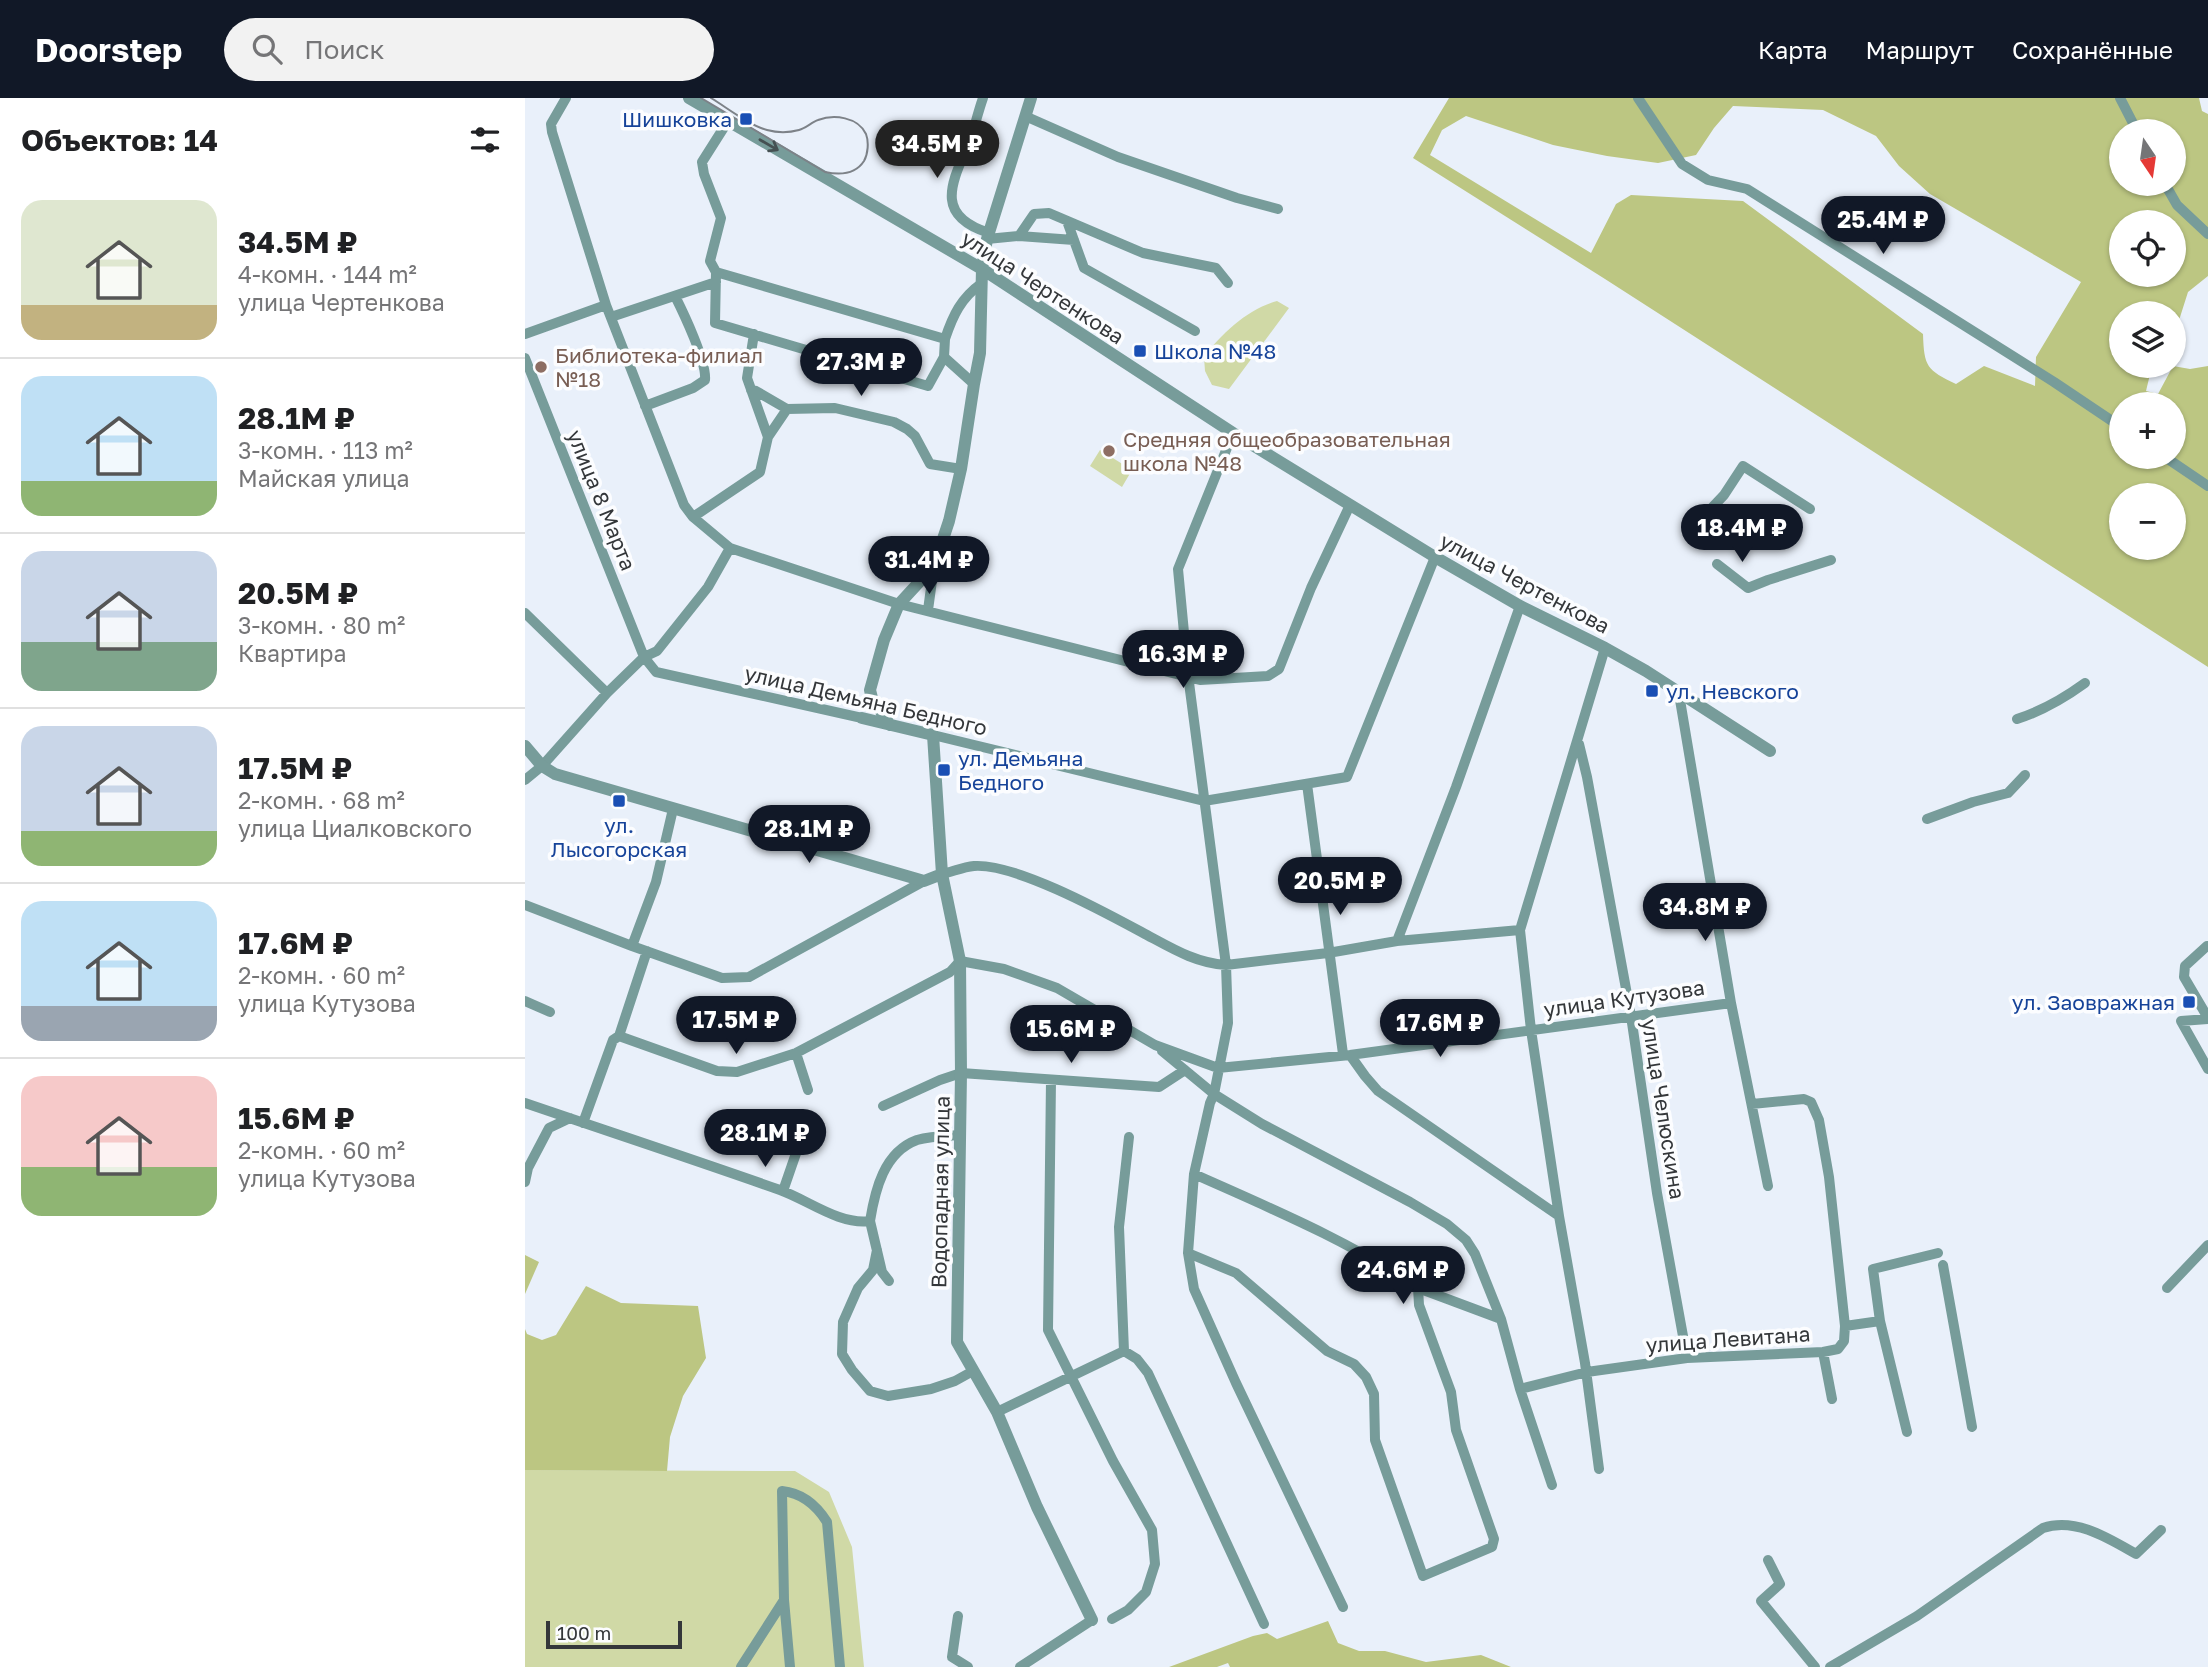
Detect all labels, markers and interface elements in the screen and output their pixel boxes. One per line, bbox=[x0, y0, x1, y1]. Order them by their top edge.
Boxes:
search box bbox=[224, 18, 714, 81]
text: Doorstep bbox=[35, 30, 182, 69]
icon: search bbox=[248, 30, 286, 68]
text: Поиск bbox=[304, 34, 384, 65]
text: Карта bbox=[1758, 35, 1828, 64]
text: Маршрут bbox=[1866, 35, 1974, 64]
text: Сохранённые bbox=[2012, 35, 2173, 64]
place label: Шишковка bbox=[622, 106, 732, 132]
marker: Шишковка bbox=[738, 111, 754, 127]
north arrow bbox=[2109, 119, 2186, 196]
map controls bbox=[2109, 119, 2186, 560]
pin: 34.5M ₽ bbox=[872, 120, 1002, 180]
icon: filters bbox=[466, 121, 504, 159]
text: Объектов: 14 bbox=[21, 122, 218, 158]
text: 34.5M ₽ bbox=[891, 129, 983, 157]
one-way arrow bbox=[758, 138, 778, 152]
pin: 25.4M ₽ bbox=[1818, 197, 1948, 256]
text: 25.4M ₽ bbox=[1837, 205, 1929, 233]
button: locate bbox=[2109, 210, 2186, 287]
text: 34.5M ₽ bbox=[238, 224, 357, 260]
street label: улица Чертенкова bbox=[957, 225, 1129, 349]
icon: home bbox=[77, 228, 161, 312]
text: 4-комн. · 144 m² bbox=[238, 260, 417, 288]
text: улица Чертенкова bbox=[238, 288, 445, 316]
button: layers bbox=[2109, 301, 2186, 378]
pin: 27.3M ₽ bbox=[796, 338, 926, 398]
place label: Школа №48 bbox=[1154, 338, 1276, 364]
place label: Библиотека-филиал №18 bbox=[555, 342, 763, 392]
marker: Школа №48 bbox=[1132, 343, 1148, 359]
text: 27.3M ₽ bbox=[816, 347, 906, 375]
marker: Библиотека-филиал №18 bbox=[533, 359, 549, 375]
button: + bbox=[2109, 392, 2186, 469]
text: 28.1M ₽ bbox=[238, 400, 355, 436]
icon: home bbox=[77, 404, 161, 488]
street label: улица 8 Марта bbox=[562, 426, 642, 574]
place label: Средняя общеобразовательная школа №48 bbox=[1123, 426, 1451, 476]
text: 3-комн. · 113 m² bbox=[238, 436, 413, 464]
marker: Средняя общеобразовательная школа №48 bbox=[1101, 443, 1117, 459]
text: Майская улица bbox=[238, 464, 410, 492]
button: − bbox=[2109, 483, 2186, 560]
pin: 18.4M ₽ bbox=[1677, 504, 1807, 564]
text: 18.4M ₽ bbox=[1697, 513, 1787, 541]
street label: улица Чертенкова bbox=[1436, 527, 1614, 639]
pin: 31.4M ₽ bbox=[864, 536, 994, 596]
text: 31.4M ₽ bbox=[884, 545, 974, 573]
text: 20.5M ₽ bbox=[238, 575, 358, 611]
icon: home bbox=[77, 579, 161, 663]
text: 3-комн. · 80 m² bbox=[238, 611, 405, 639]
pin: 16.3M ₽ bbox=[1118, 630, 1248, 690]
text: Квартира bbox=[238, 639, 346, 667]
text: 16.3M ₽ bbox=[1138, 639, 1228, 667]
street label: улица Демьяна Бедного bbox=[742, 659, 990, 741]
place label: ул. Невского bbox=[1666, 678, 1799, 704]
marker: ул. Невского bbox=[1644, 683, 1660, 699]
place label: ул. Демьяна Бедного bbox=[958, 745, 1083, 795]
text: 17.5M ₽ bbox=[238, 750, 352, 786]
icon: home bbox=[77, 754, 161, 838]
marker: ул. Демьяна Бедного bbox=[936, 762, 952, 778]
text: 2-комн. · 68 m² bbox=[238, 786, 405, 814]
marker: ул. Лысогорская bbox=[611, 793, 627, 809]
pin: 28.1M ₽ bbox=[744, 806, 874, 865]
place label: ул. Лысогорская bbox=[551, 812, 687, 862]
text: улица Циалковского bbox=[238, 814, 472, 842]
text: 28.1M ₽ bbox=[764, 814, 854, 842]
pin: 20.5M ₽ bbox=[1275, 858, 1405, 917]
text: 20.5M ₽ bbox=[1294, 866, 1386, 894]
pin: 34.8M ₽ bbox=[1640, 884, 1770, 943]
text: 34.8M ₽ bbox=[1659, 892, 1751, 920]
text: 17.6M ₽ bbox=[238, 925, 353, 961]
icon: home bbox=[77, 929, 161, 1013]
text: 2-комн. · 60 m² bbox=[238, 961, 405, 989]
street label: улица Кутузова bbox=[1542, 974, 1706, 1022]
text: улица Кутузова bbox=[238, 989, 416, 1017]
place label: ул. Заовражная bbox=[2012, 989, 2175, 1015]
marker: ул. Заовражная bbox=[2181, 994, 2197, 1010]
pin: 17.5M ₽ bbox=[671, 996, 801, 1056]
pin: 17.6M ₽ bbox=[1375, 1000, 1505, 1059]
text: 17.5M ₽ bbox=[692, 1005, 780, 1033]
pin: 15.6M ₽ bbox=[1006, 1006, 1136, 1065]
text: 17.6M ₽ bbox=[1396, 1008, 1484, 1036]
text: 15.6M ₽ bbox=[1026, 1014, 1116, 1042]
street label: улица Челюскина bbox=[1637, 1017, 1691, 1201]
street label: Водопадная улица bbox=[925, 1096, 955, 1288]
text: 15.6M ₽ bbox=[238, 1100, 355, 1136]
icon: home bbox=[77, 1104, 161, 1188]
pin: 28.1M ₽ bbox=[700, 1110, 830, 1169]
text: 28.1M ₽ bbox=[720, 1118, 810, 1146]
text: 2-комн. · 60 m² bbox=[238, 1136, 405, 1164]
text: улица Кутузова bbox=[238, 1164, 416, 1192]
pin: 24.6M ₽ bbox=[1338, 1246, 1468, 1306]
text: 24.6M ₽ bbox=[1357, 1255, 1449, 1283]
street label: улица Левитана bbox=[1645, 1320, 1811, 1358]
scale bar bbox=[546, 1618, 683, 1650]
text: 100 m bbox=[557, 1621, 611, 1644]

